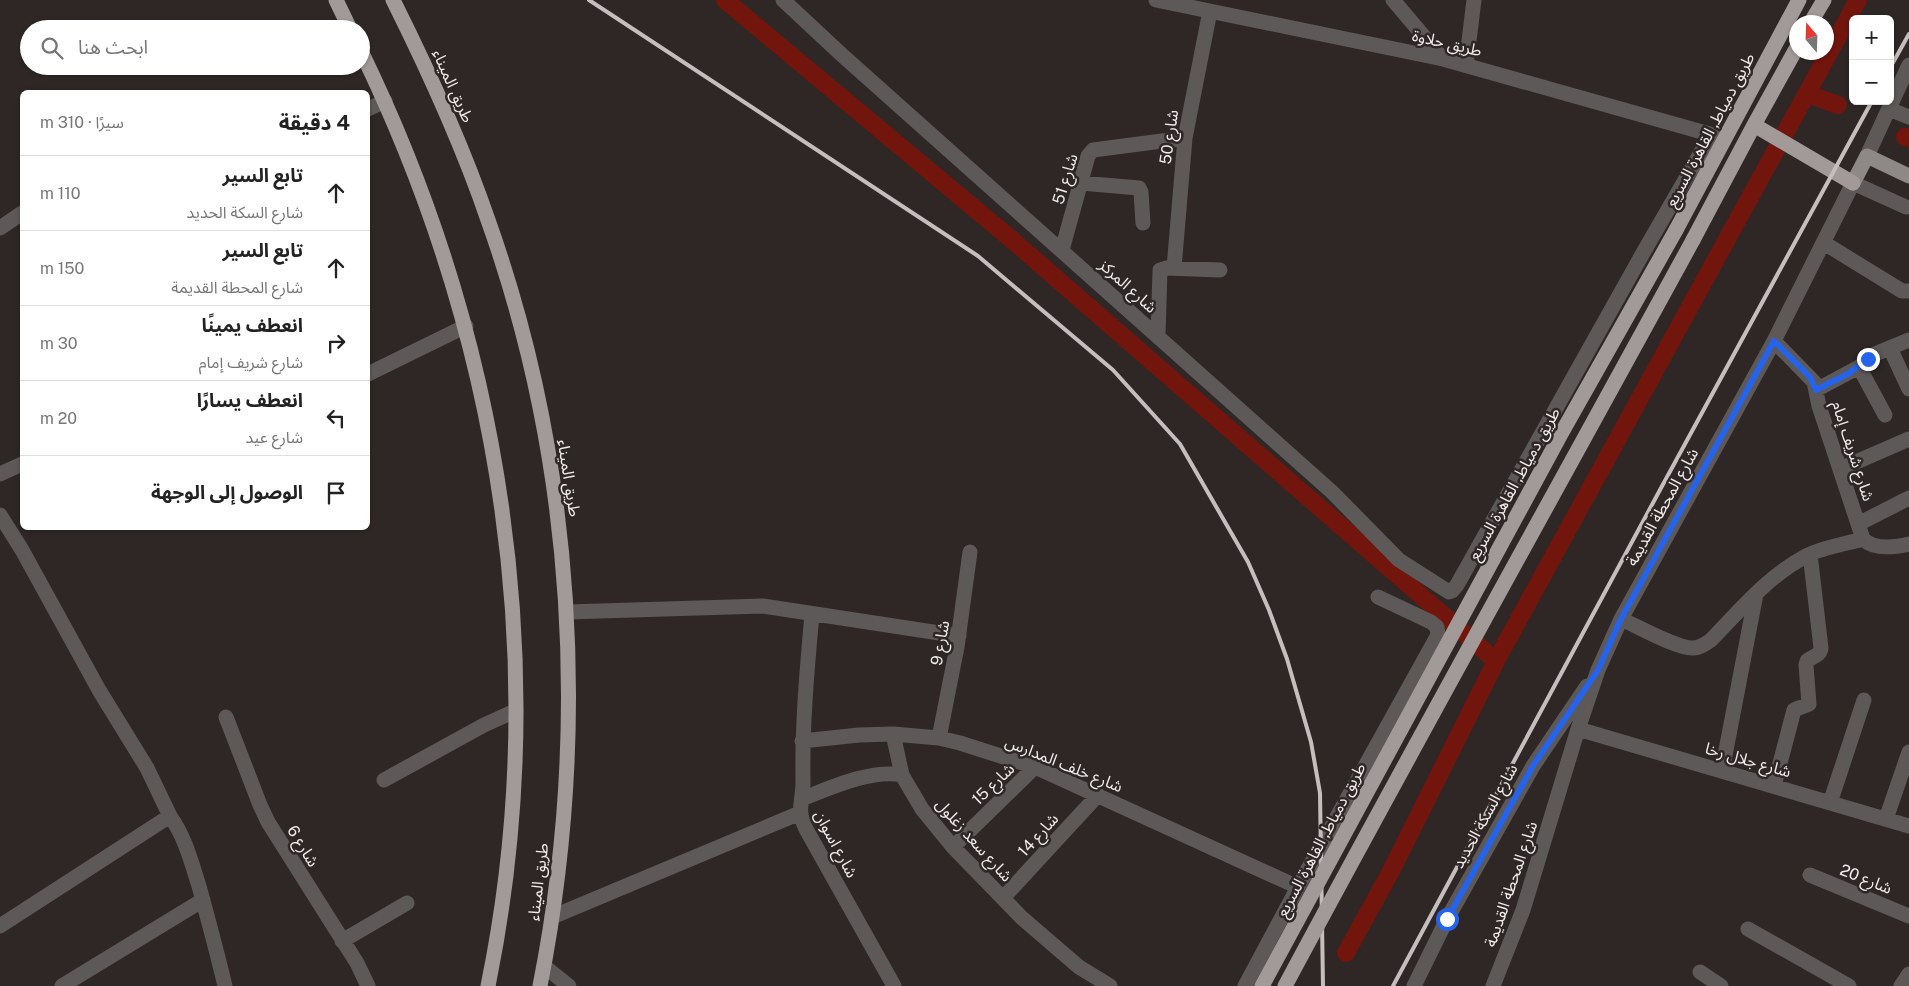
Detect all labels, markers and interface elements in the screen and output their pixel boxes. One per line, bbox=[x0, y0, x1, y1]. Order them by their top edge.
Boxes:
north arrow bbox=[1789, 15, 1834, 60]
map controls bbox=[1849, 15, 1894, 105]
button: + bbox=[1849, 15, 1894, 60]
search box bbox=[20, 20, 370, 75]
street label: طريق حلاوة bbox=[1410, 26, 1484, 61]
icon: search bbox=[38, 34, 66, 62]
text: ابحث هنا bbox=[78, 36, 148, 58]
street label: طريق الميناء bbox=[428, 46, 478, 126]
street label: طريق دمياط, القاهرة السريع bbox=[1661, 50, 1761, 212]
button: − bbox=[1849, 60, 1894, 105]
street label: شارع 50 bbox=[1156, 108, 1185, 166]
text: 4 دقيقة bbox=[279, 110, 350, 135]
text: سيرًا · 310 m bbox=[40, 113, 124, 132]
street label: شارع 51 bbox=[1048, 151, 1085, 207]
text: تابع السير bbox=[222, 164, 303, 186]
icon: ahead bbox=[322, 179, 350, 207]
text: 110 m bbox=[40, 184, 81, 203]
text: شارع السكة الحديد bbox=[187, 203, 303, 222]
text: تابع السير bbox=[222, 239, 303, 261]
icon: ahead bbox=[322, 254, 350, 282]
street label: شارع المركز bbox=[1093, 255, 1161, 319]
text: 150 m bbox=[40, 259, 84, 278]
text: شارع المحطة القديمة bbox=[171, 278, 303, 297]
text: انعطف يمينًا bbox=[202, 314, 303, 336]
icon: right bbox=[322, 329, 350, 357]
text: 30 m bbox=[40, 334, 78, 353]
route end bbox=[1857, 348, 1880, 371]
text: شارع شريف إمام bbox=[199, 353, 303, 372]
text: انعطف يسارًا bbox=[197, 389, 303, 411]
street label: شارع شريف إمام bbox=[1825, 398, 1878, 504]
icon: left bbox=[322, 404, 350, 432]
street label: طريق دمياط, القاهرة السريع bbox=[1464, 404, 1567, 565]
text: 20 m bbox=[40, 409, 77, 428]
text: شارع عيد bbox=[245, 428, 303, 447]
street label: طريق الميناء bbox=[553, 438, 585, 518]
street label: شارع المحطة القديمة bbox=[1622, 445, 1705, 571]
icon: arrive bbox=[322, 479, 350, 507]
text: الوصول إلى الوجهة bbox=[151, 481, 303, 503]
street label: شارع 9 bbox=[927, 619, 956, 667]
street label: شارع خلف المدارس bbox=[1001, 732, 1126, 799]
street label: شارع جلال رخا bbox=[1702, 739, 1793, 784]
street label: شارع 15 bbox=[968, 759, 1020, 811]
street label: طريق دمياط, القاهرة السريع bbox=[1272, 760, 1372, 922]
street label: شارع السكة الحديد bbox=[1448, 760, 1524, 873]
street label: شارع سعد زغلول bbox=[929, 794, 1016, 888]
street label: شارع اسوان bbox=[808, 807, 862, 882]
street label: شارع 14 bbox=[1014, 809, 1065, 863]
street label: شارع المحطة القديمة bbox=[1481, 819, 1544, 950]
street label: شارع 6 bbox=[280, 822, 323, 872]
street label: طريق الميناء bbox=[524, 842, 553, 922]
street label: شارع 20 bbox=[1836, 860, 1895, 901]
route start bbox=[1436, 908, 1459, 931]

